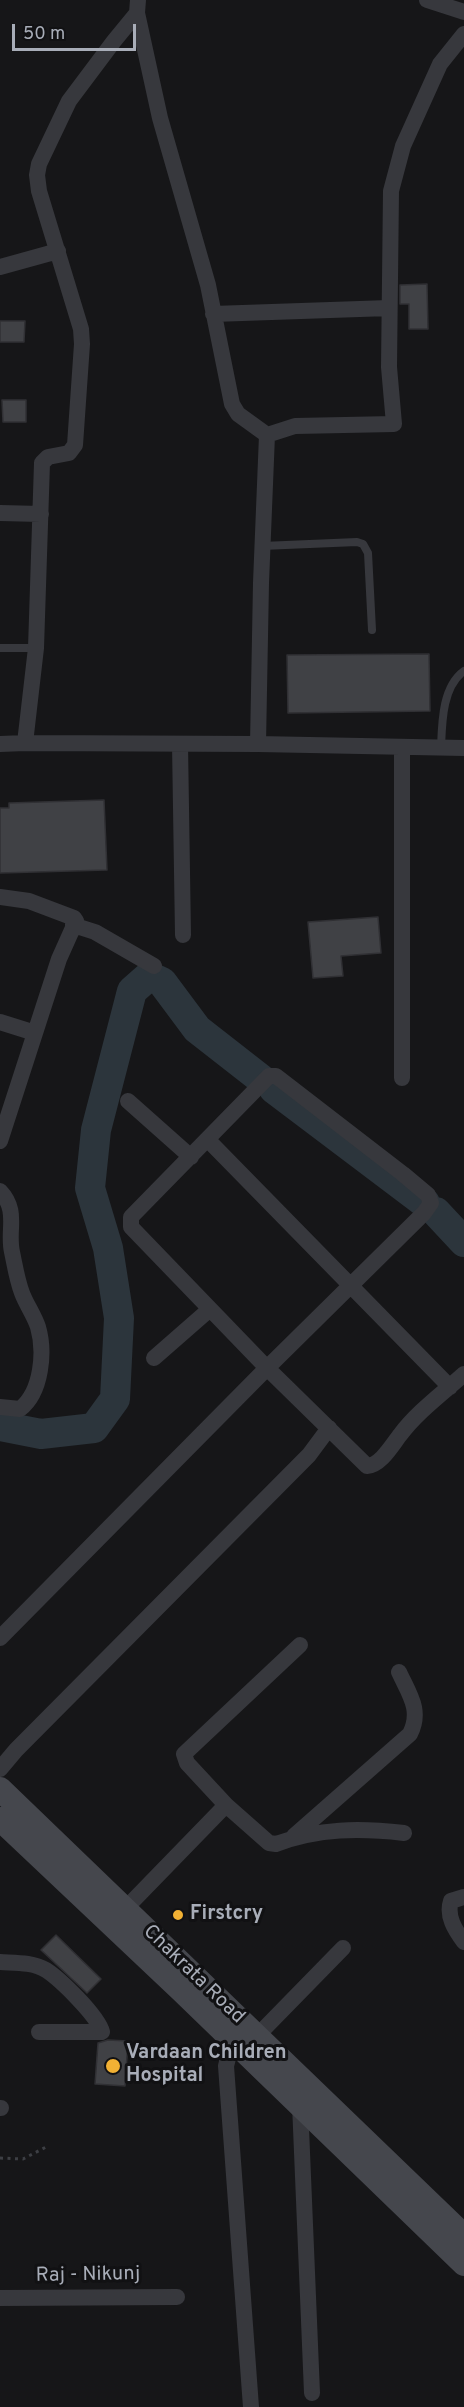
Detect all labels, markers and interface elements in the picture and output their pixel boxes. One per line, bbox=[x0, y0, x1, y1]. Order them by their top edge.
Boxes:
scale bar bbox=[15, 12, 140, 50]
text: 50 m bbox=[23, 23, 65, 46]
place label: Firstcry bbox=[190, 1903, 263, 1927]
marker: Firstcry bbox=[171, 1908, 185, 1922]
street label: Chakrata Road bbox=[137, 1920, 249, 2030]
place label: Vardaan Children Hospital bbox=[126, 2042, 286, 2089]
marker: Vardaan Children Hospital bbox=[104, 2057, 122, 2075]
street label: Raj - Nikunj bbox=[36, 2263, 140, 2289]

